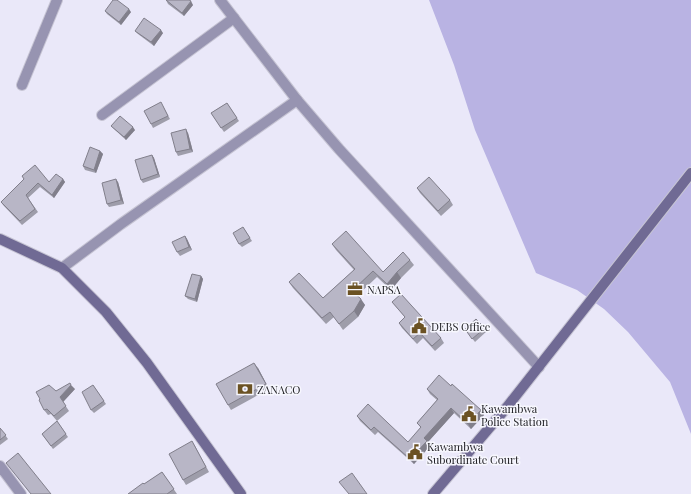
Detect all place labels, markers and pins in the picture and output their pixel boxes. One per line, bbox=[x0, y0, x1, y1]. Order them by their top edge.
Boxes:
office icon: NAPSA bbox=[346, 280, 364, 298]
place label: NAPSA bbox=[367, 282, 401, 297]
public building icon: DEBS Office bbox=[410, 317, 428, 335]
place label: DEBS Office bbox=[431, 319, 491, 334]
bank icon: ZANACO bbox=[236, 380, 254, 398]
place label: ZANACO bbox=[257, 382, 300, 397]
place label: Kawambwa Police Station bbox=[481, 401, 549, 429]
public building icon: Kawambwa Police Station bbox=[460, 405, 478, 423]
place label: Kawambwa Subordinate Court bbox=[427, 439, 519, 467]
public building icon: Kawambwa Subordinate Court bbox=[406, 443, 424, 461]

